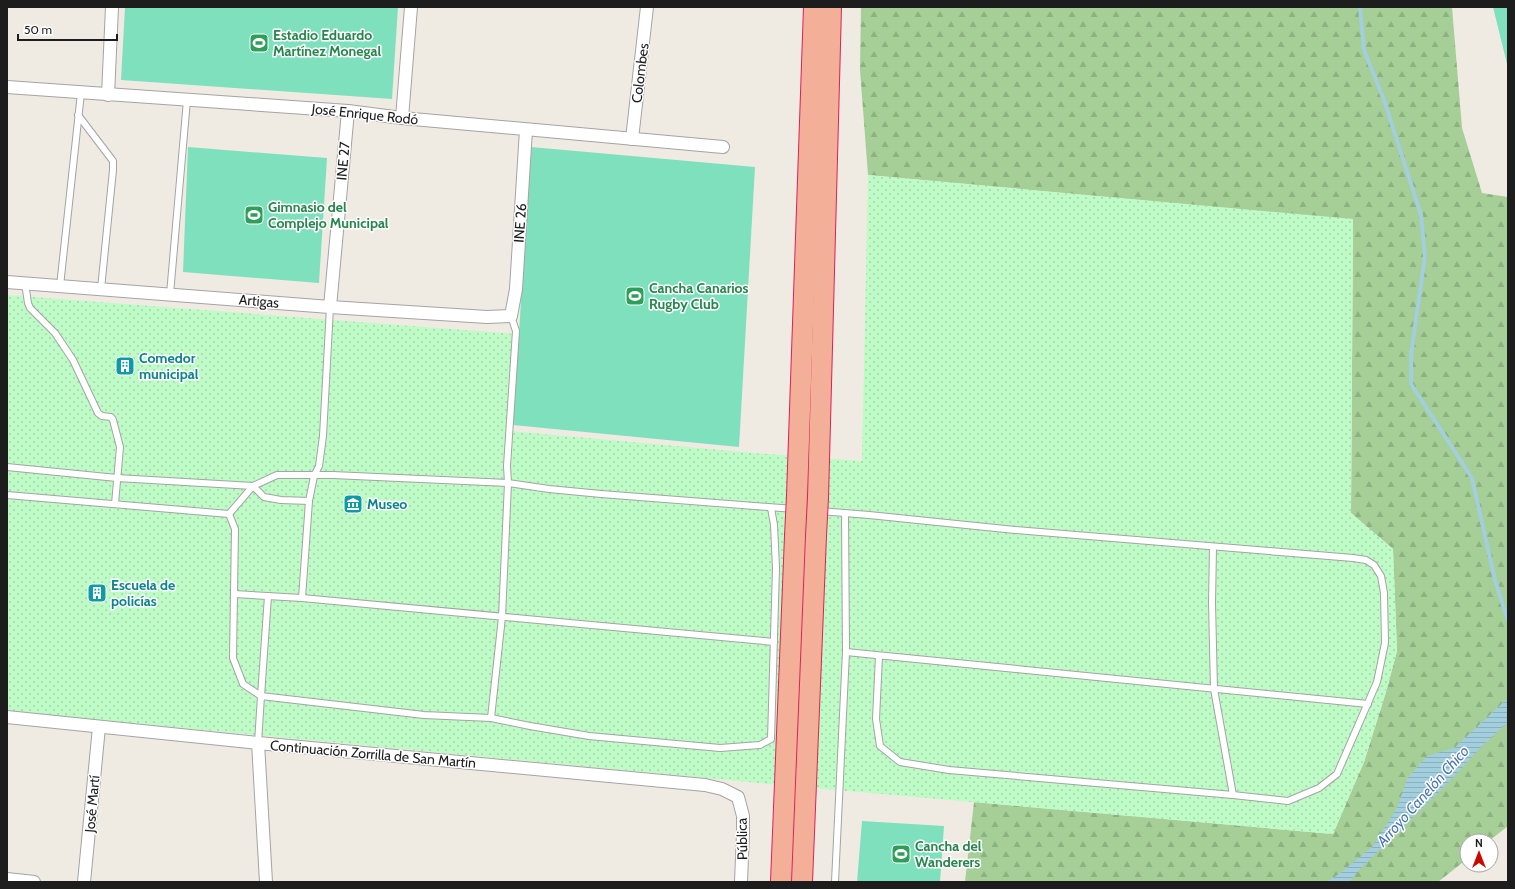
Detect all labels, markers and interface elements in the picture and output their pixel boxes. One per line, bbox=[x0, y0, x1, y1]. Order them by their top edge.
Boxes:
scale bar bbox=[18, 16, 117, 42]
text: 50 m bbox=[24, 22, 52, 37]
place label: Estadio Eduardo Martínez Monegal bbox=[273, 26, 381, 60]
sports icon: Estadio Eduardo Martínez Monegal bbox=[248, 32, 270, 54]
street label: Colombes bbox=[627, 42, 653, 104]
street label: José Enrique Rodó bbox=[310, 99, 419, 129]
street label: INE 27 bbox=[332, 141, 354, 181]
place label: Gimnasio del Complejo Municipal bbox=[268, 198, 389, 232]
street label: INE 26 bbox=[510, 203, 530, 243]
sports icon: Gimnasio del Complejo Municipal bbox=[243, 204, 265, 226]
place label: Cancha Canarios Rugby Club bbox=[649, 279, 749, 313]
sports icon: Cancha Canarios Rugby Club bbox=[624, 285, 646, 307]
street label: Artigas bbox=[238, 290, 280, 312]
place label: Comedor municipal bbox=[139, 349, 199, 383]
building icon: Comedor municipal bbox=[114, 355, 136, 377]
museum icon: Museo bbox=[342, 493, 364, 515]
place label: Museo bbox=[367, 495, 407, 513]
place label: Escuela de policías bbox=[111, 576, 175, 610]
building icon: Escuela de policías bbox=[86, 582, 108, 604]
street label: Continuación Zorrilla de San Martín bbox=[269, 736, 477, 772]
water label: Arroyo Canelón Chico bbox=[1372, 742, 1473, 851]
street label: José Martí bbox=[80, 775, 103, 834]
street label: Pública bbox=[733, 817, 751, 860]
north arrow bbox=[1459, 833, 1499, 873]
text: N bbox=[1475, 836, 1483, 850]
place label: Cancha del Wanderers bbox=[915, 837, 982, 871]
sports icon: Cancha del Wanderers bbox=[890, 843, 912, 865]

